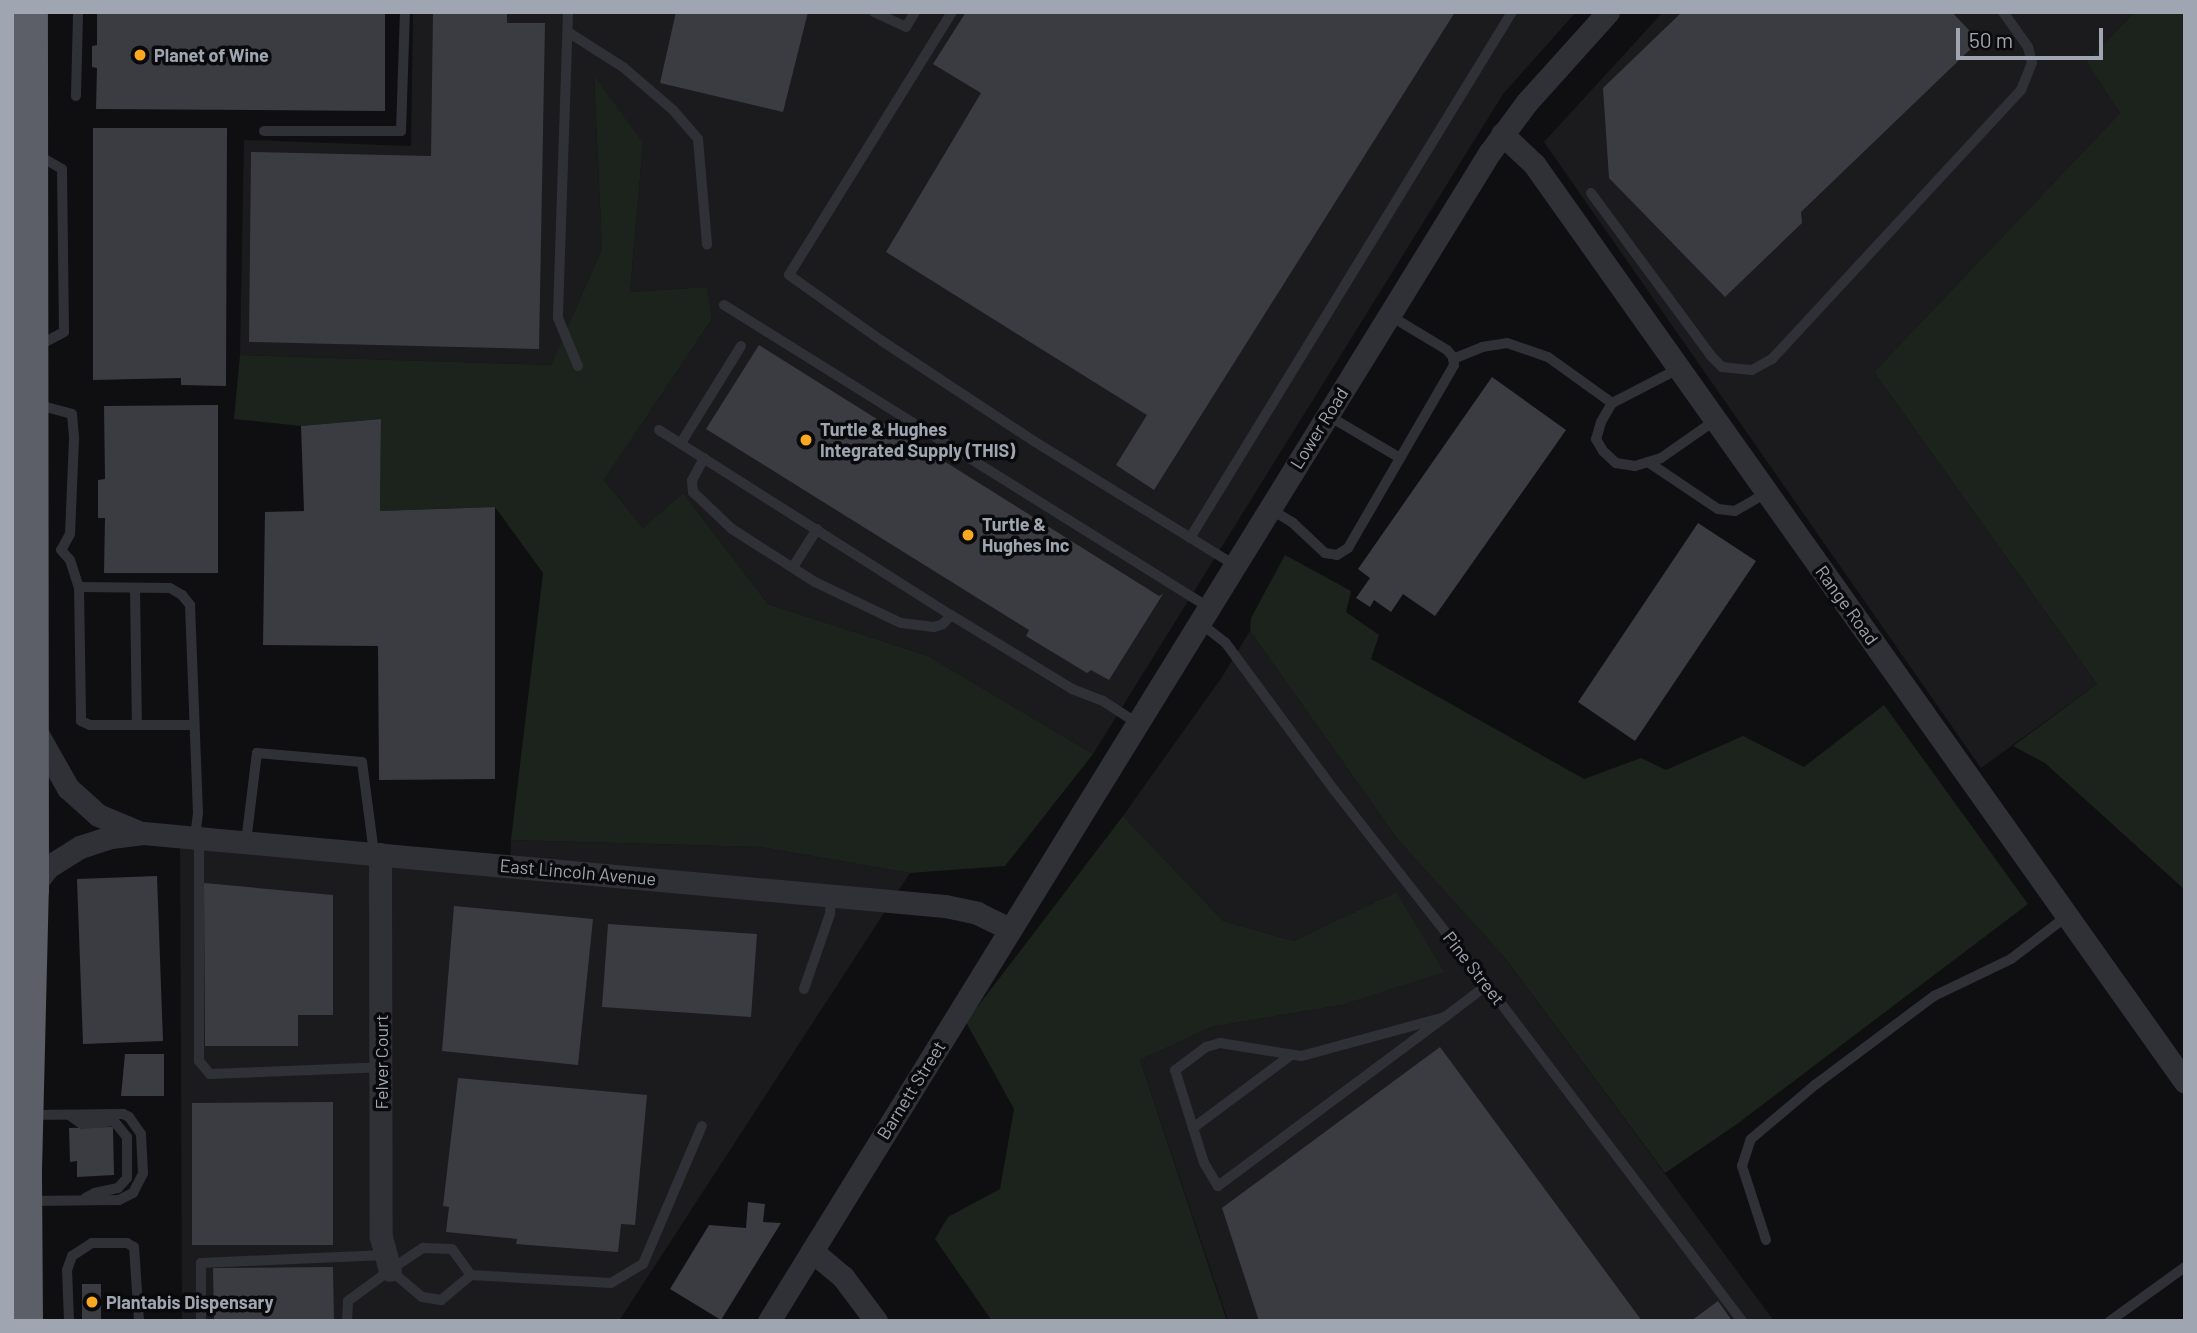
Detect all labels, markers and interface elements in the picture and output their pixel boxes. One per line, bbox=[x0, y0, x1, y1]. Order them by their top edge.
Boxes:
scale bar bbox=[1959, 14, 2106, 58]
text: 50 m bbox=[1969, 27, 2013, 52]
place label: Planet of Wine bbox=[154, 44, 269, 66]
marker: Planet of Wine bbox=[132, 47, 148, 63]
street label: Lower Road bbox=[1285, 383, 1353, 473]
place label: Turtle & Hughes Integrated Supply (THIS) bbox=[820, 419, 1015, 462]
marker: Turtle & Hughes Integrated Supply (THIS) bbox=[798, 432, 814, 448]
place label: Turtle & Hughes Inc bbox=[982, 514, 1069, 556]
marker: Turtle & Hughes Inc bbox=[960, 527, 976, 543]
street label: Range Road bbox=[1811, 561, 1883, 649]
street label: East Lincoln Avenue bbox=[499, 854, 657, 890]
street label: Pine Street bbox=[1439, 927, 1509, 1009]
street label: Felver Court bbox=[370, 1015, 392, 1109]
street label: Barnett Street bbox=[872, 1037, 950, 1143]
place label: Plantabis Dispensary bbox=[106, 1291, 274, 1313]
marker: Plantabis Dispensary bbox=[84, 1294, 100, 1310]

